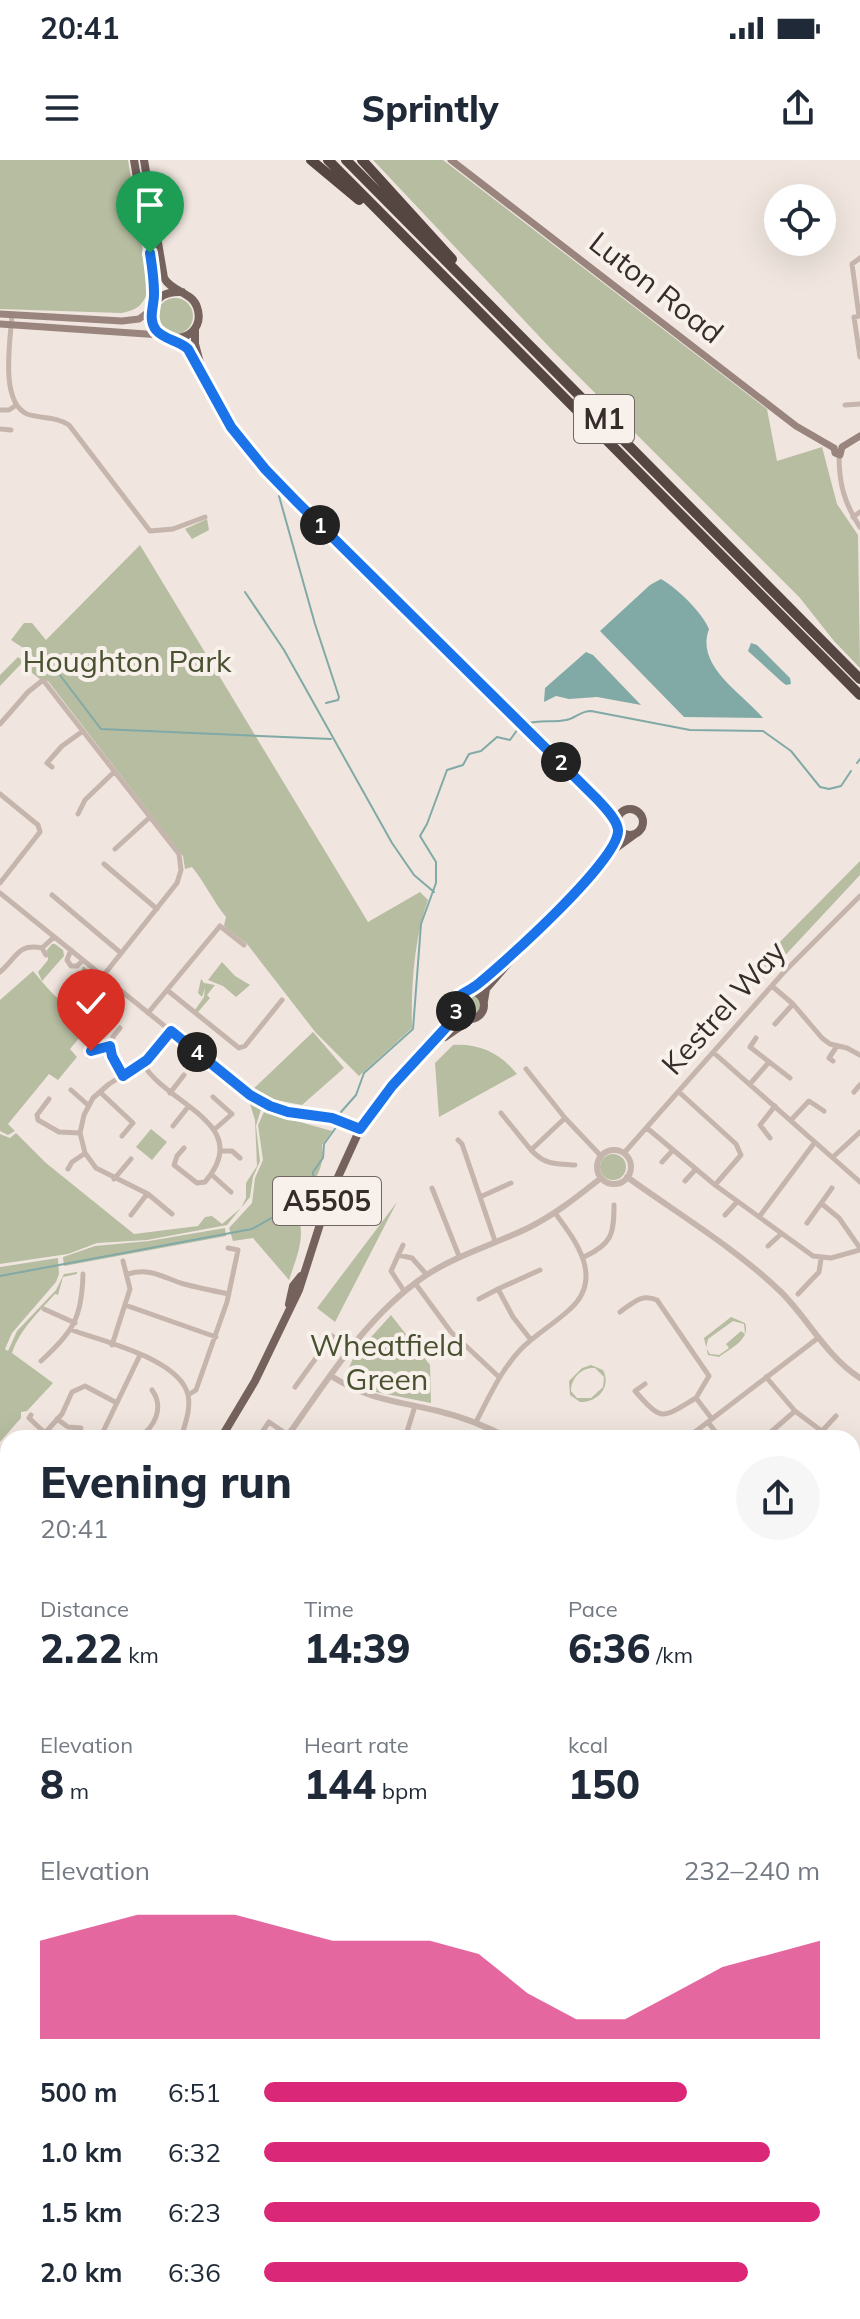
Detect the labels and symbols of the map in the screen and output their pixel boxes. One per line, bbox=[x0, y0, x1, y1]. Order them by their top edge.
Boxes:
pin bbox=[116, 171, 184, 253]
street label: Luton Road bbox=[582, 223, 731, 351]
road number: M1 bbox=[574, 395, 634, 443]
pin: 1 bbox=[300, 505, 340, 545]
park label: Houghton Park bbox=[22, 642, 232, 680]
pin: 2 bbox=[541, 742, 581, 782]
street label: Kestrel Way bbox=[653, 932, 794, 1082]
pin bbox=[57, 969, 125, 1051]
pin: 3 bbox=[436, 991, 476, 1031]
pin: 4 bbox=[177, 1032, 217, 1072]
road number: A5505 bbox=[273, 1177, 381, 1225]
park label: Wheatfield Green bbox=[310, 1326, 464, 1398]

